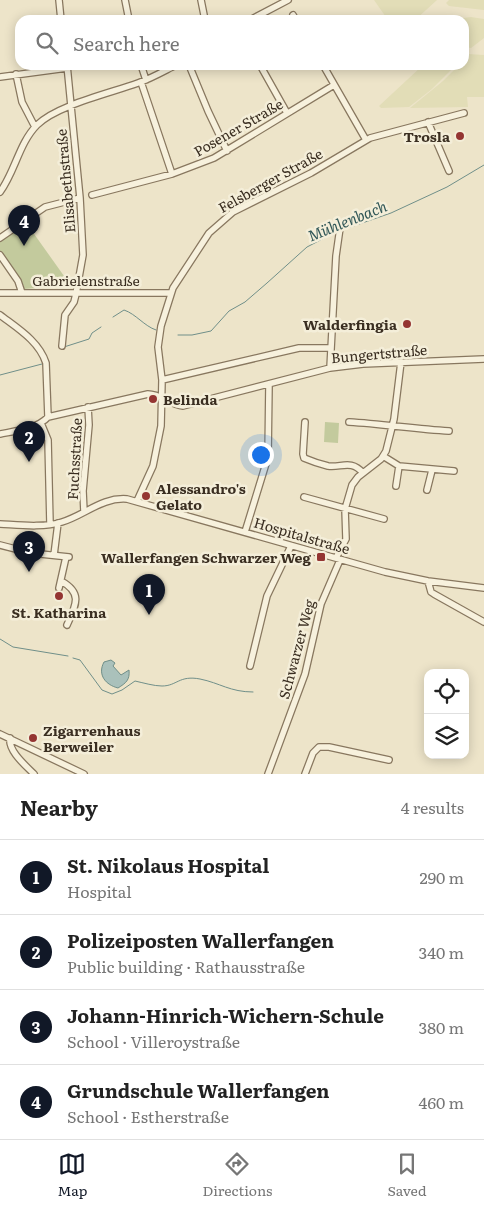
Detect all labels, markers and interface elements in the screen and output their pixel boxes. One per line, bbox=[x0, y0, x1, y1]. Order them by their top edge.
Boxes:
search box bbox=[15, 15, 469, 70]
icon: search bbox=[33, 29, 61, 57]
text: Search here bbox=[73, 29, 180, 57]
street label: Posener Straße bbox=[190, 93, 286, 161]
place label: Trosla bbox=[404, 126, 451, 146]
street label: Elisabethstraße bbox=[50, 128, 80, 234]
marker: Trosla bbox=[454, 130, 466, 142]
street label: Felsberger Straße bbox=[214, 143, 326, 217]
water label: Mühlenbach bbox=[304, 194, 390, 246]
pin: 4 bbox=[8, 205, 40, 246]
street label: Gabrielenstraße bbox=[32, 270, 140, 290]
place label: Walderfingia bbox=[303, 314, 398, 334]
marker: Walderfingia bbox=[401, 318, 413, 330]
street label: Bungertstraße bbox=[330, 339, 428, 367]
place label: Belinda bbox=[163, 389, 219, 409]
marker: Belinda bbox=[147, 393, 159, 405]
street label: Fuchsstraße bbox=[62, 418, 86, 500]
pin: 2 bbox=[13, 421, 45, 462]
your location bbox=[248, 442, 274, 468]
place label: Alessandro's Gelato bbox=[156, 478, 246, 514]
marker: Alessandro's Gelato bbox=[140, 490, 152, 502]
street label: Hospitalstraße bbox=[252, 512, 352, 558]
pin: 3 bbox=[13, 531, 45, 572]
place label: Wallerfangen Schwarzer Weg bbox=[101, 547, 312, 567]
marker: Wallerfangen Schwarzer Weg bbox=[315, 551, 327, 563]
pin: 1 bbox=[133, 574, 165, 615]
marker: St. Katharina bbox=[53, 590, 65, 602]
street label: Schwarzer Weg bbox=[273, 597, 319, 701]
place label: St. Katharina bbox=[12, 602, 107, 622]
map controls bbox=[424, 669, 469, 759]
button: locate bbox=[424, 669, 469, 714]
button: layers bbox=[424, 714, 469, 759]
place label: Zigarrenhaus Berweiler bbox=[43, 720, 140, 756]
marker: Zigarrenhaus Berweiler bbox=[27, 732, 39, 744]
text: Nearby bbox=[20, 791, 98, 822]
text: 4 results bbox=[401, 795, 464, 819]
text: St. Nikolaus Hospital bbox=[67, 851, 269, 879]
text: 1 bbox=[33, 865, 39, 889]
text: 290 m bbox=[420, 865, 464, 889]
text: Hospital bbox=[67, 879, 132, 903]
text: Polizeiposten Wallerfangen bbox=[67, 926, 334, 954]
text: 2 bbox=[32, 940, 40, 964]
text: 340 m bbox=[419, 940, 464, 964]
text: Public building · Rathausstraße bbox=[67, 954, 305, 978]
text: Johann-Hinrich-Wichern-Schule bbox=[67, 1001, 384, 1029]
text: 3 bbox=[32, 1015, 40, 1039]
text: 380 m bbox=[419, 1015, 464, 1039]
text: School · Villeroystraße bbox=[67, 1029, 240, 1053]
text: Grundschule Wallerfangen bbox=[67, 1076, 329, 1104]
text: 4 bbox=[31, 1090, 41, 1114]
text: 460 m bbox=[419, 1090, 464, 1114]
text: School · Estherstraße bbox=[67, 1104, 229, 1128]
tab: Map bbox=[58, 1150, 87, 1200]
tab: Directions bbox=[202, 1150, 272, 1200]
tab: Saved bbox=[387, 1150, 426, 1200]

